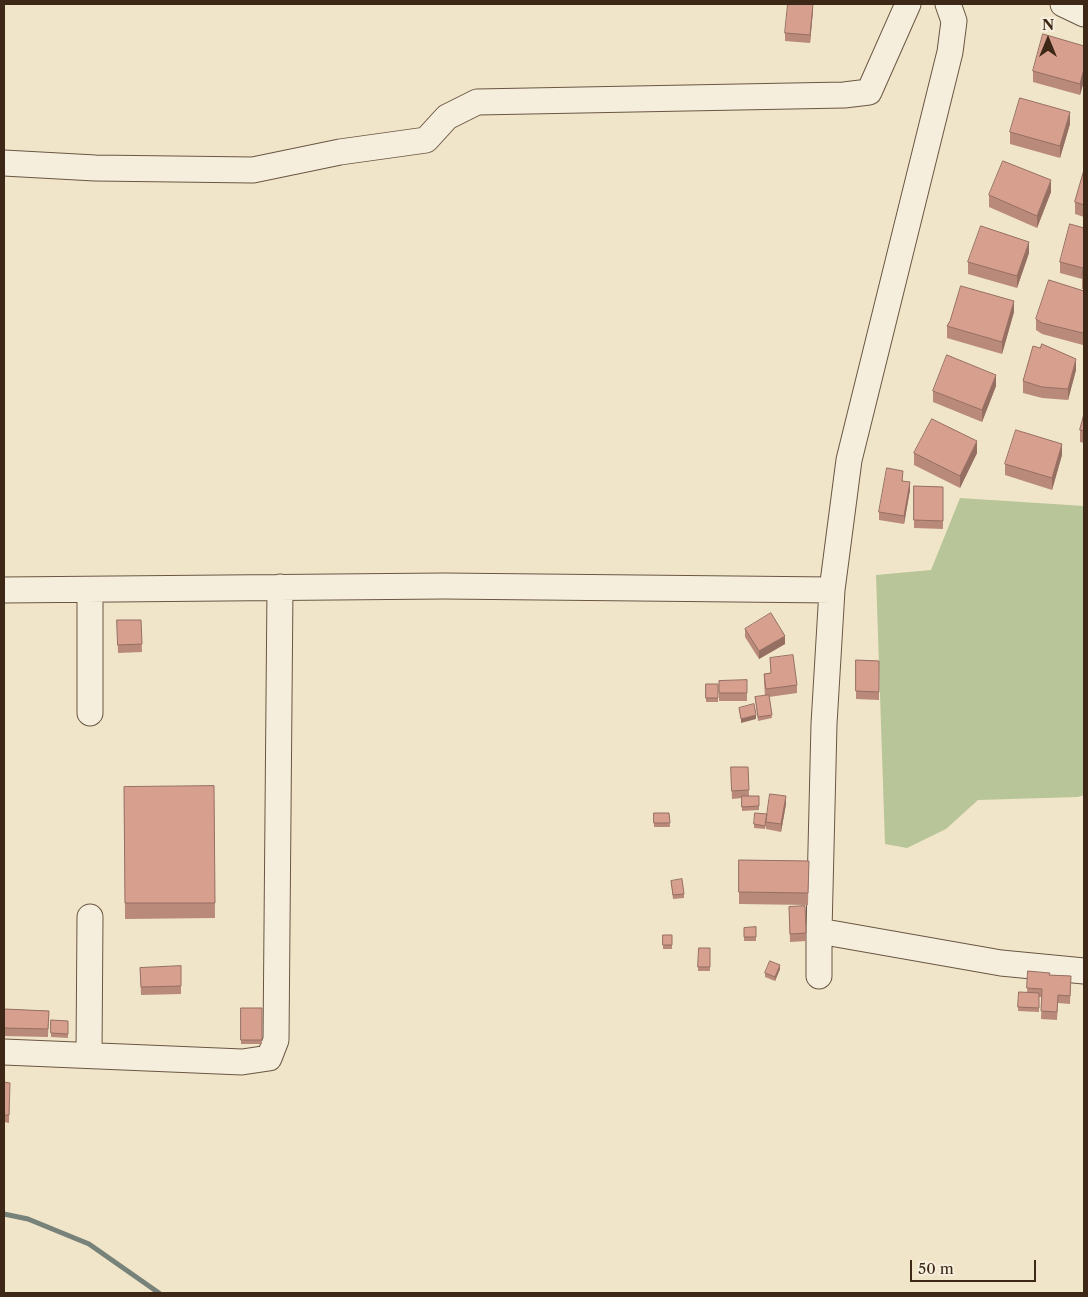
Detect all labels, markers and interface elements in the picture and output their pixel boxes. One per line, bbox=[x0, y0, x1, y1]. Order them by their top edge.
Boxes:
north arrow bbox=[1023, 15, 1073, 65]
text: N bbox=[1042, 16, 1054, 34]
scale bar bbox=[913, 1250, 1039, 1282]
text: 50 m bbox=[918, 1259, 954, 1278]

